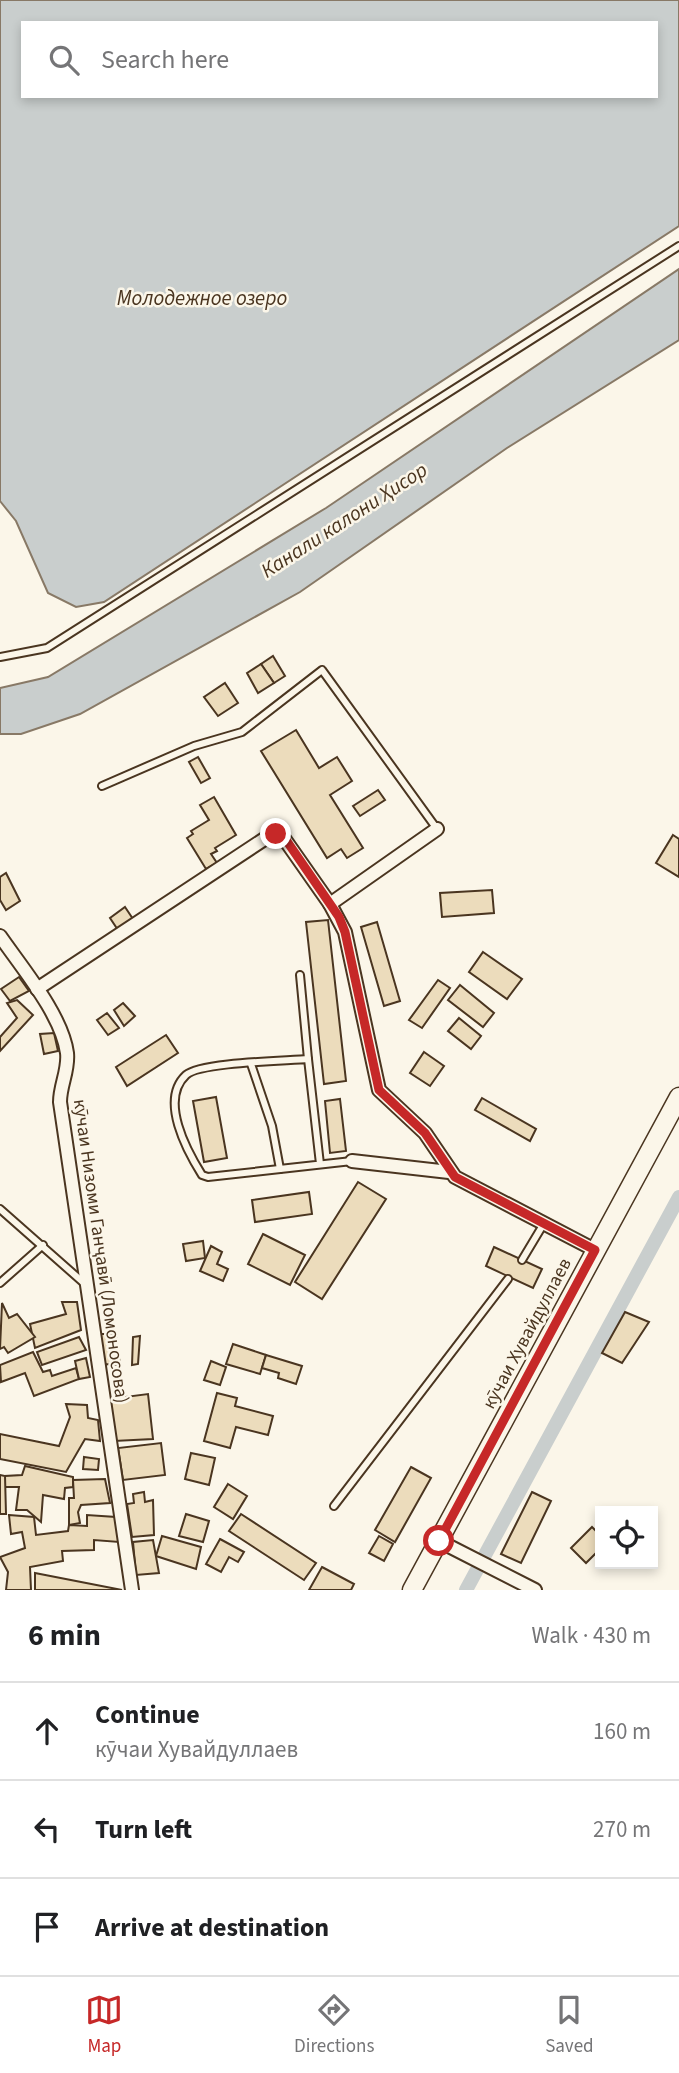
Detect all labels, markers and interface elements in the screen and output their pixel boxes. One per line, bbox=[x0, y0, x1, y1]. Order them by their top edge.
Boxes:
search box bbox=[21, 21, 658, 98]
icon: search bbox=[45, 41, 83, 79]
text: Search here bbox=[101, 41, 229, 78]
water label: Молодежное озеро bbox=[117, 283, 287, 313]
water label: Канали калони Ҳисор bbox=[255, 455, 433, 585]
route end bbox=[260, 818, 291, 849]
street label: кӯчаи Низоми Ганҷавӣ (Ломоносова) bbox=[66, 1097, 135, 1405]
street label: кӯчаи Хувайдуллаев bbox=[476, 1253, 579, 1414]
map controls bbox=[595, 1506, 658, 1569]
button: locate bbox=[595, 1506, 658, 1569]
route start bbox=[423, 1525, 454, 1556]
text: 6 min bbox=[28, 1614, 101, 1657]
text: Walk · 430 m bbox=[532, 1619, 651, 1652]
text: Continue bbox=[95, 1696, 200, 1733]
icon: ahead bbox=[28, 1712, 66, 1750]
text: 160 m bbox=[593, 1715, 651, 1748]
text: кӯчаи Хувайдуллаев bbox=[95, 1733, 298, 1766]
icon: left bbox=[28, 1810, 66, 1848]
text: Turn left bbox=[95, 1811, 192, 1848]
text: 270 m bbox=[593, 1813, 651, 1846]
icon: arrive bbox=[28, 1908, 66, 1946]
text: Arrive at destination bbox=[95, 1909, 329, 1946]
tab: Map bbox=[85, 1991, 123, 2060]
tab: Directions bbox=[294, 1991, 374, 2060]
tab: Saved bbox=[545, 1991, 594, 2060]

